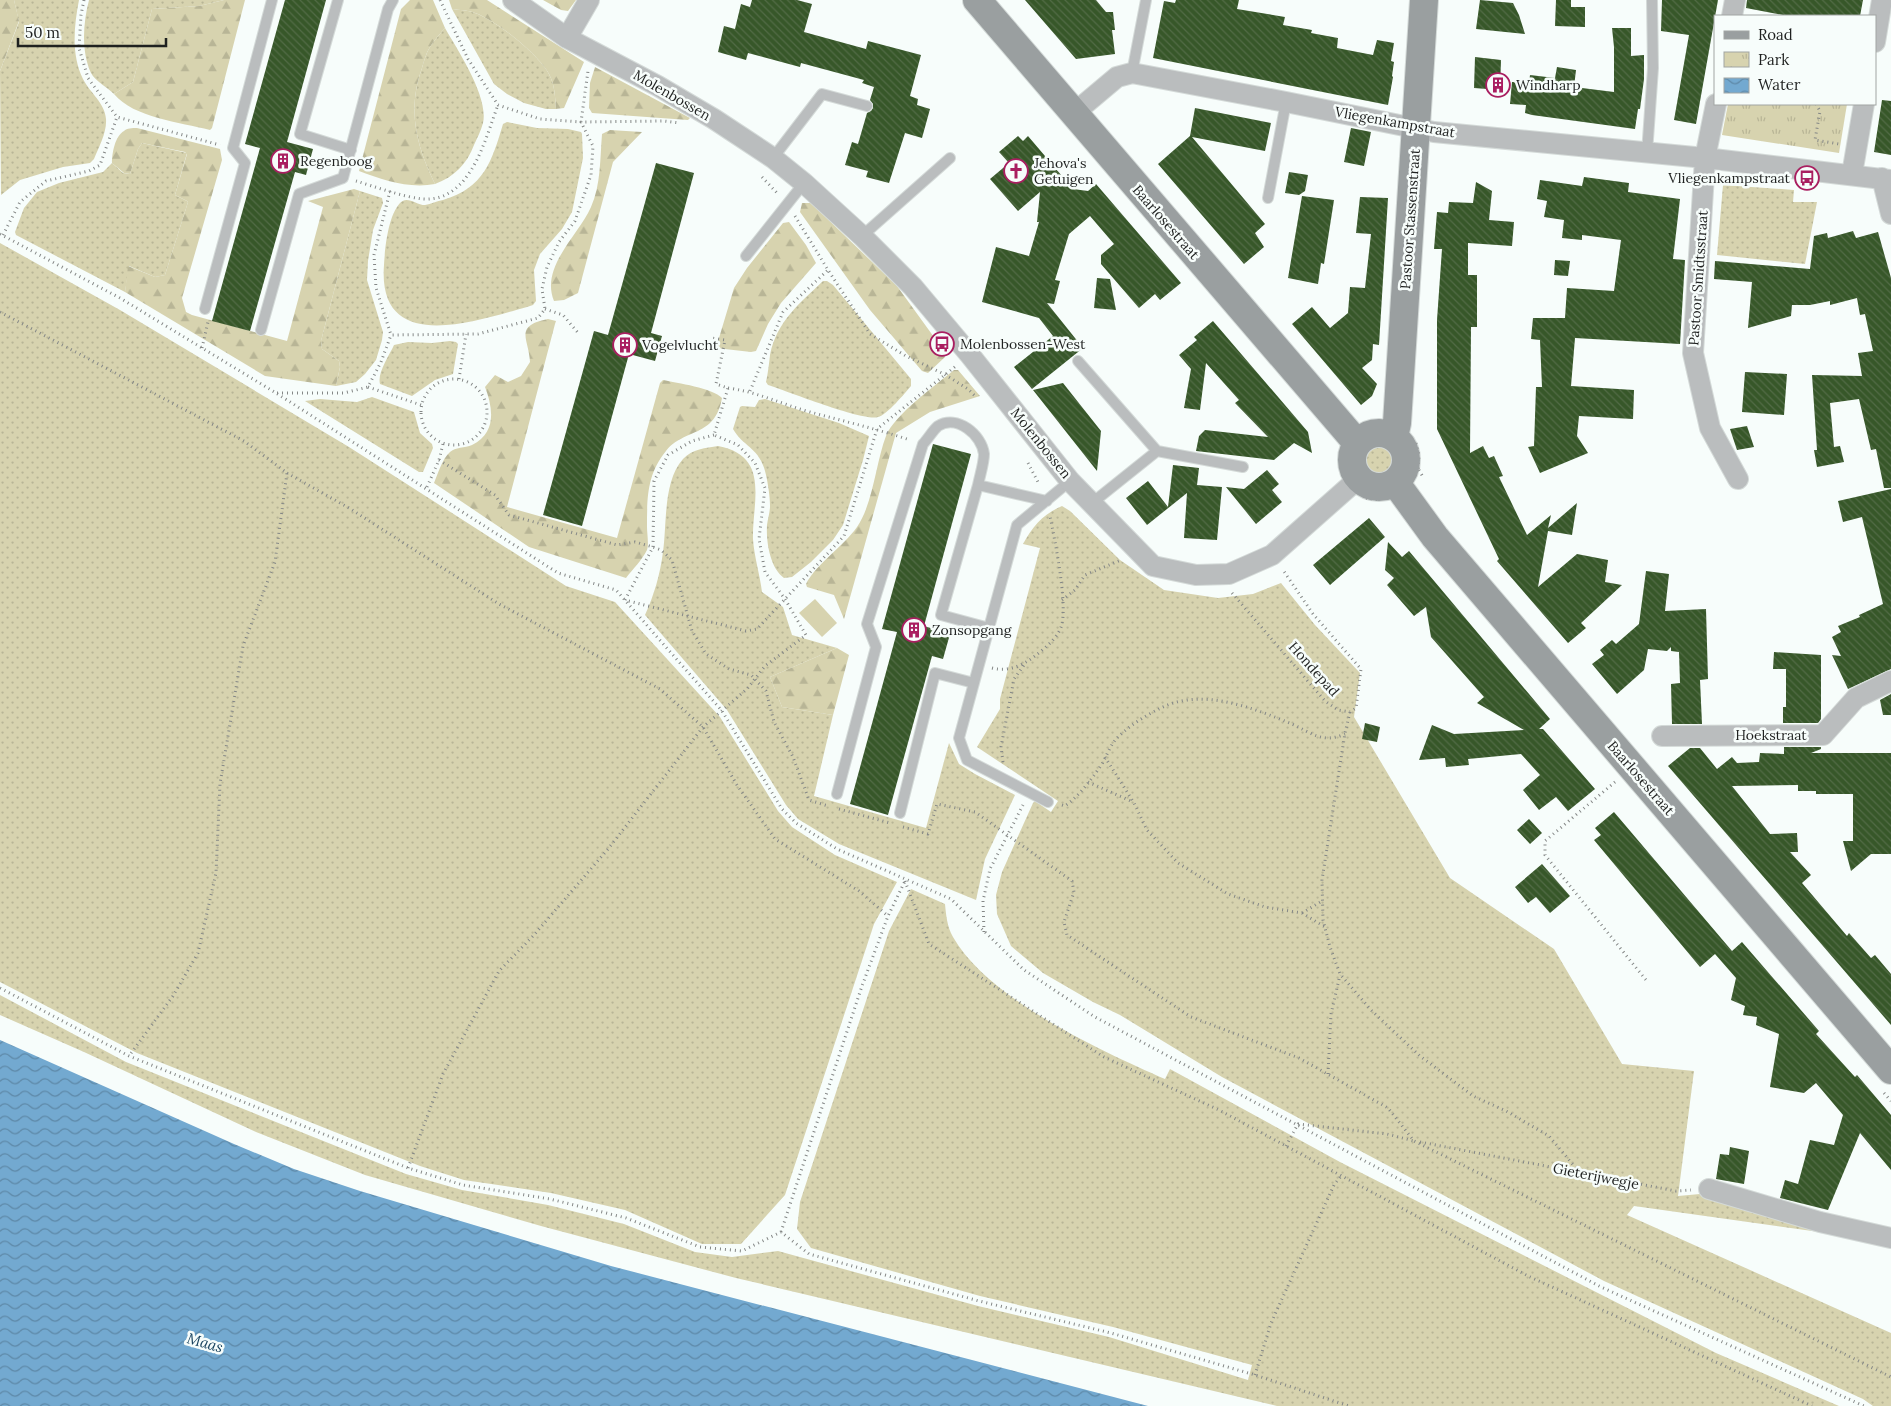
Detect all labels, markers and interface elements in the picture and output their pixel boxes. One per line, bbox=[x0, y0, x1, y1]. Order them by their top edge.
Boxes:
scale bar bbox=[18, 15, 165, 47]
legend bbox=[1714, 15, 1876, 105]
text: 50 m bbox=[25, 23, 60, 42]
text: Road bbox=[1758, 25, 1793, 44]
text: Park bbox=[1758, 50, 1789, 69]
street label: Molenbossen bbox=[630, 66, 714, 125]
building icon: Windharp bbox=[1485, 72, 1511, 98]
text: Water bbox=[1758, 75, 1801, 94]
place label: Windharp bbox=[1516, 76, 1581, 94]
street label: Vliegenkampstraat bbox=[1332, 102, 1457, 142]
building icon: Regenboog bbox=[270, 148, 296, 174]
street label: Pastoor Stassenstraat bbox=[1396, 148, 1424, 290]
place label: Regenboog bbox=[300, 152, 373, 170]
place label: Jehova's Getuigen bbox=[1033, 154, 1094, 188]
church icon: Jehova's Getuigen bbox=[1003, 158, 1029, 184]
bus stop icon: Vliegenkampstraat bbox=[1794, 165, 1820, 191]
place label: Vliegenkampstraat bbox=[1667, 169, 1791, 187]
street label: Baarlosestraat bbox=[1129, 181, 1204, 263]
street label: Pastoor Smidtsstraat bbox=[1684, 209, 1712, 346]
bus stop icon: Molenbossen-West bbox=[929, 331, 955, 357]
building icon: Vogelvlucht bbox=[612, 332, 638, 358]
place label: Molenbossen-West bbox=[960, 335, 1086, 353]
place label: Vogelvlucht bbox=[641, 336, 719, 354]
street label: Molenbossen bbox=[1007, 404, 1075, 483]
building icon: Zonsopgang bbox=[901, 617, 927, 643]
place label: Zonsopgang bbox=[932, 621, 1012, 639]
street label: Hondepad bbox=[1285, 638, 1343, 700]
street label: Hoekstraat bbox=[1735, 726, 1807, 744]
street label: Baarlosestraat bbox=[1604, 737, 1679, 819]
street label: Gieterijwegje bbox=[1551, 1159, 1641, 1193]
water label: Maas bbox=[185, 1328, 225, 1357]

